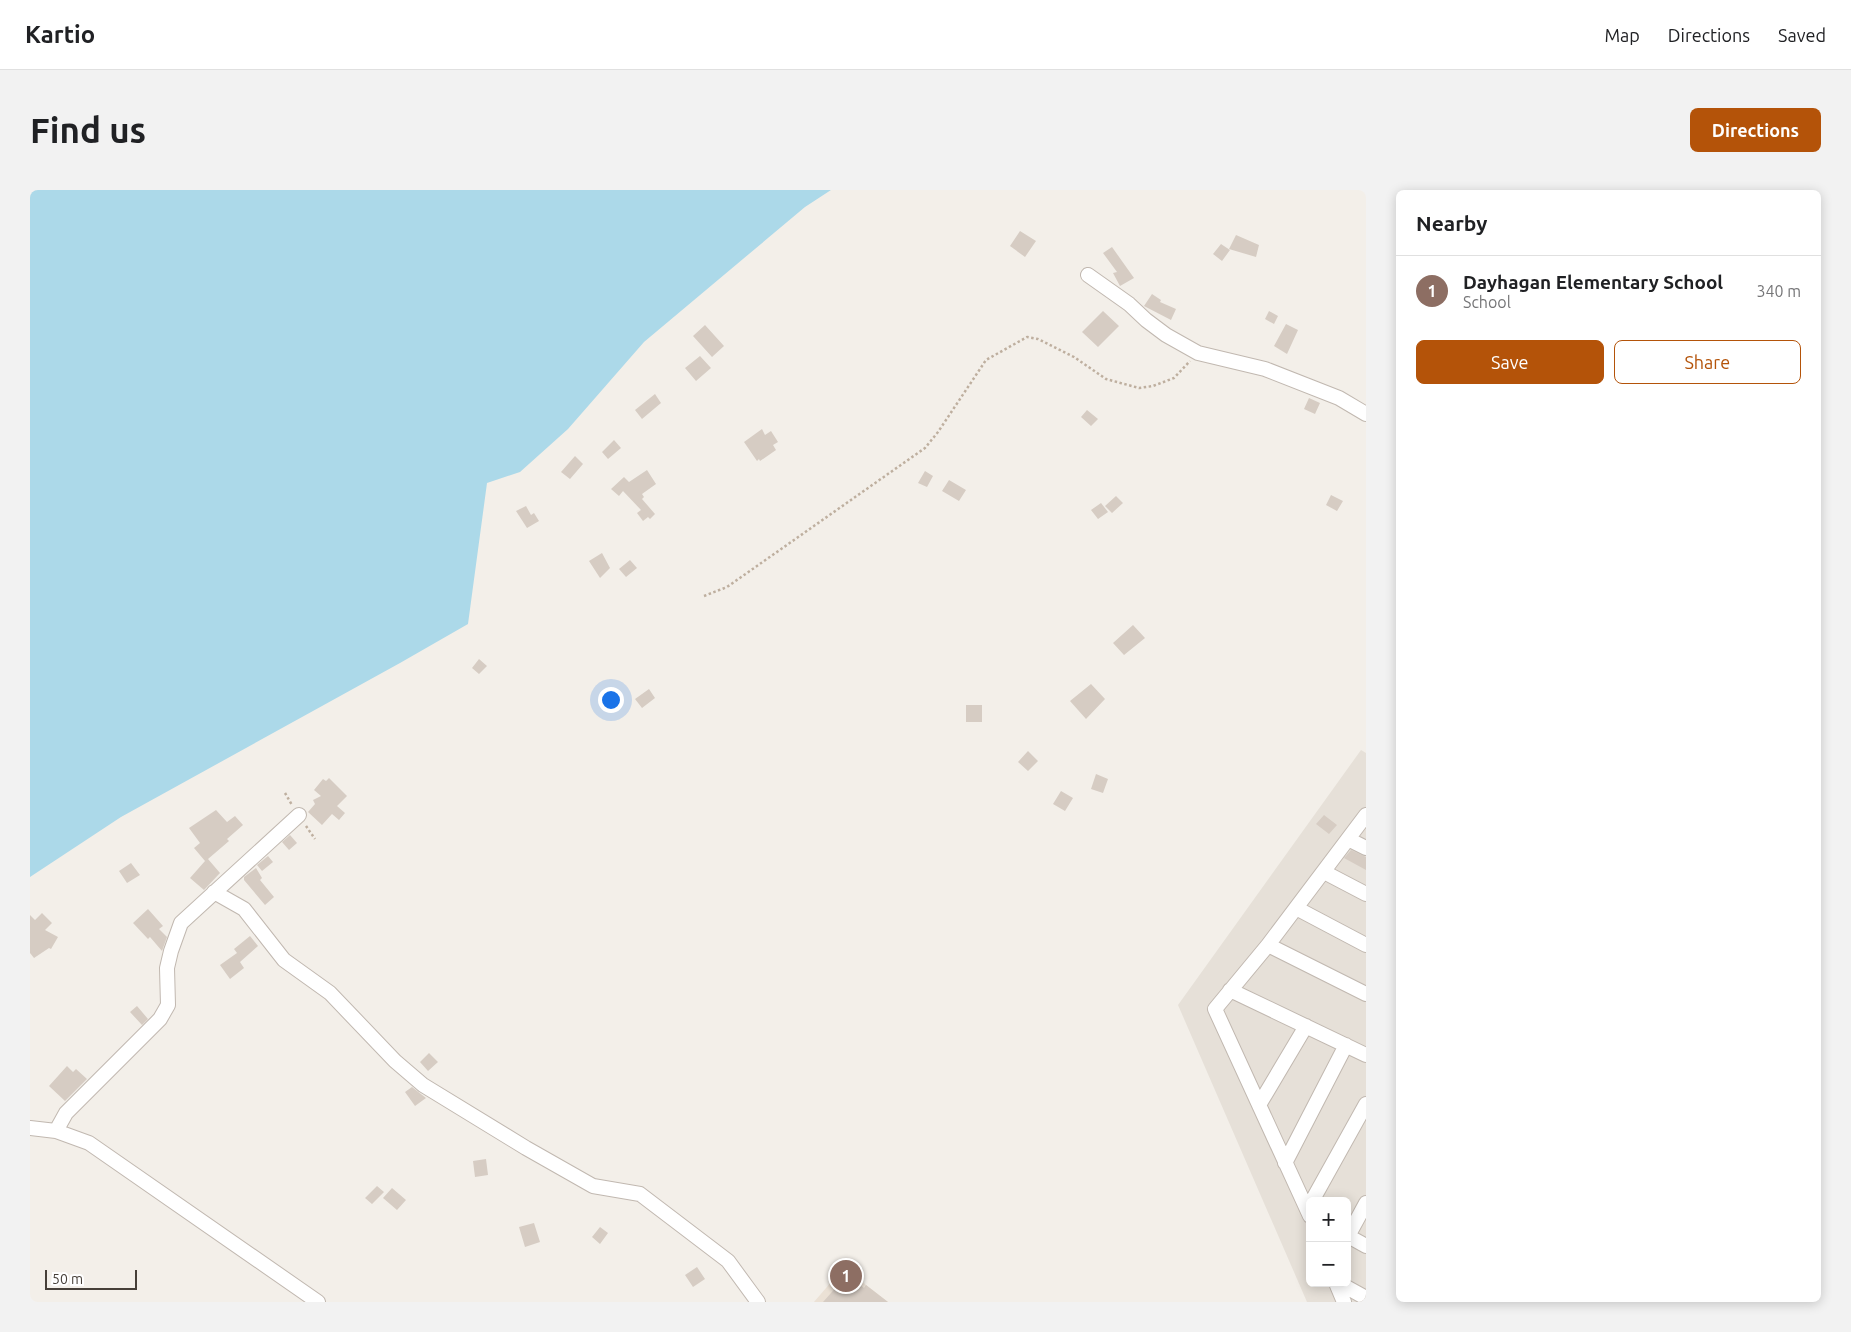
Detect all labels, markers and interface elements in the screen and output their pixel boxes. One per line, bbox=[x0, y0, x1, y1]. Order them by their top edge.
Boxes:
text: Kartio bbox=[25, 21, 95, 48]
text: Map bbox=[1604, 25, 1640, 45]
text: Directions bbox=[1668, 25, 1750, 45]
text: Saved bbox=[1778, 25, 1826, 45]
button: Directions bbox=[1690, 108, 1821, 152]
text: Find us bbox=[30, 110, 146, 150]
text: Nearby bbox=[1416, 211, 1487, 235]
text: Dayhagan Elementary School bbox=[1463, 271, 1723, 293]
text: 1 bbox=[1427, 282, 1437, 300]
text: 340 m bbox=[1756, 282, 1801, 300]
text: School bbox=[1463, 293, 1511, 311]
button: Save bbox=[1416, 340, 1604, 384]
button: Share bbox=[1614, 340, 1801, 384]
your location bbox=[598, 687, 624, 713]
map controls bbox=[1306, 1197, 1351, 1287]
button: + bbox=[1306, 1197, 1351, 1242]
button: − bbox=[1306, 1242, 1351, 1287]
pin: 1 bbox=[830, 1257, 862, 1295]
scale bar bbox=[45, 1267, 138, 1290]
text: 50 m bbox=[52, 1271, 83, 1287]

